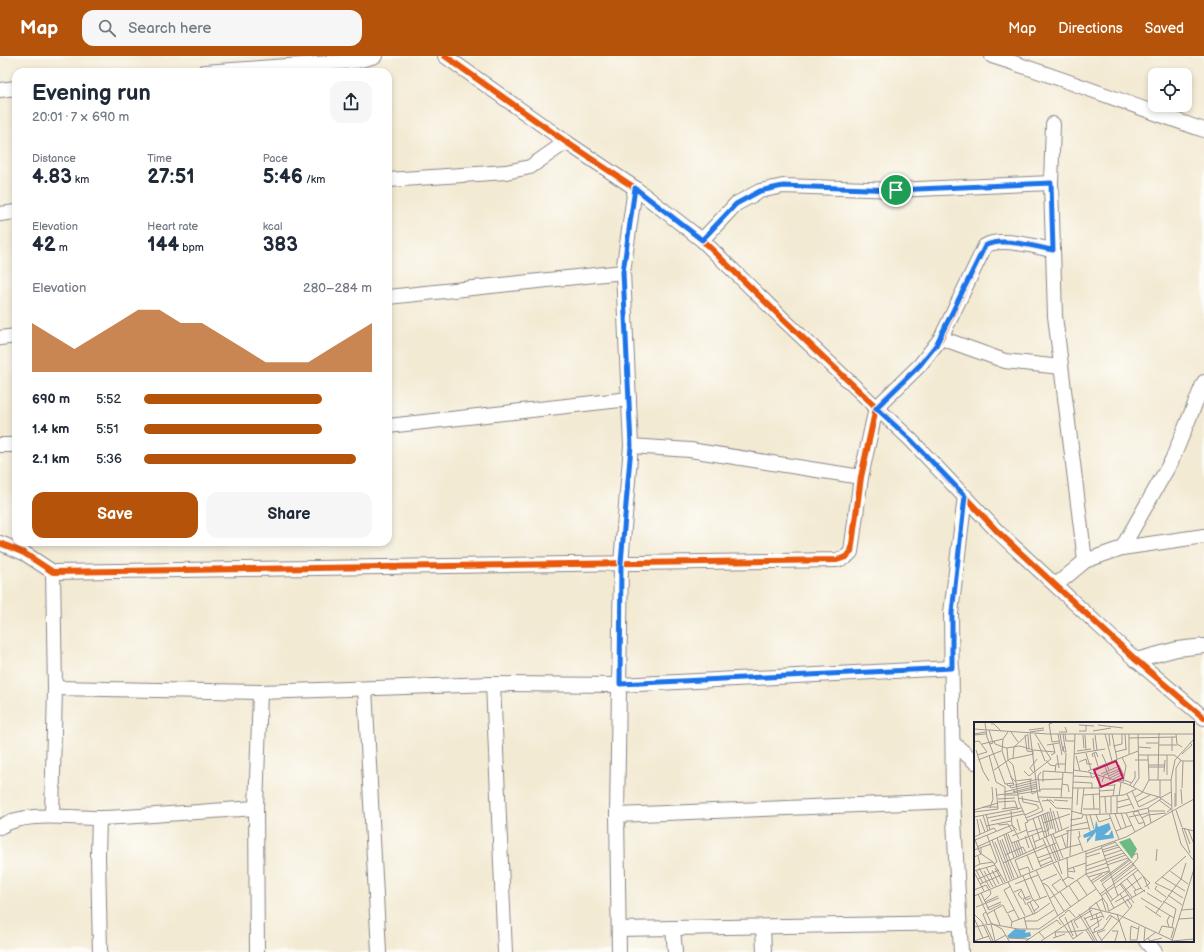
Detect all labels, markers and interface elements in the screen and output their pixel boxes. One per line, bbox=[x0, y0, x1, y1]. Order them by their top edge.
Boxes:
search box bbox=[82, 10, 362, 46]
text: Map bbox=[20, 17, 58, 40]
icon: search bbox=[96, 17, 118, 39]
text: Search here bbox=[128, 19, 211, 38]
text: Map bbox=[1008, 20, 1036, 37]
text: Directions bbox=[1058, 20, 1123, 37]
text: Saved bbox=[1145, 20, 1184, 37]
map controls bbox=[1148, 68, 1192, 112]
button: locate bbox=[1148, 68, 1192, 112]
text: Evening run bbox=[32, 80, 151, 107]
button: share bbox=[330, 81, 372, 123]
text: 20:01 · 7 × 690 m bbox=[32, 109, 129, 125]
text: Distance bbox=[32, 152, 76, 165]
text: Time bbox=[147, 152, 172, 165]
text: Pace bbox=[263, 152, 288, 165]
text: 4.83 bbox=[32, 165, 72, 189]
text: 27:51 bbox=[147, 165, 195, 189]
text: 5:46 bbox=[263, 165, 303, 189]
text: km bbox=[72, 173, 89, 186]
text: /km bbox=[303, 173, 325, 186]
pin bbox=[879, 173, 913, 207]
icon: arrive bbox=[885, 179, 907, 201]
text: Elevation bbox=[32, 220, 78, 233]
text: Heart rate bbox=[147, 220, 198, 233]
text: kcal bbox=[263, 220, 282, 233]
text: 42 bbox=[32, 233, 56, 257]
text: 144 bbox=[147, 233, 179, 257]
text: 383 bbox=[263, 233, 298, 257]
text: m bbox=[56, 241, 68, 254]
text: bpm bbox=[179, 241, 204, 254]
text: Elevation bbox=[32, 280, 86, 296]
text: 280–284 m bbox=[303, 280, 372, 296]
text: 690 m bbox=[32, 391, 70, 407]
text: 5:52 bbox=[96, 391, 121, 407]
text: 1.4 km bbox=[32, 421, 69, 437]
text: 5:51 bbox=[96, 421, 119, 437]
text: 2.1 km bbox=[32, 451, 70, 467]
text: 5:36 bbox=[96, 451, 122, 467]
button: Save bbox=[32, 492, 198, 538]
button: Share bbox=[206, 492, 372, 538]
inset map bbox=[974, 722, 1194, 942]

